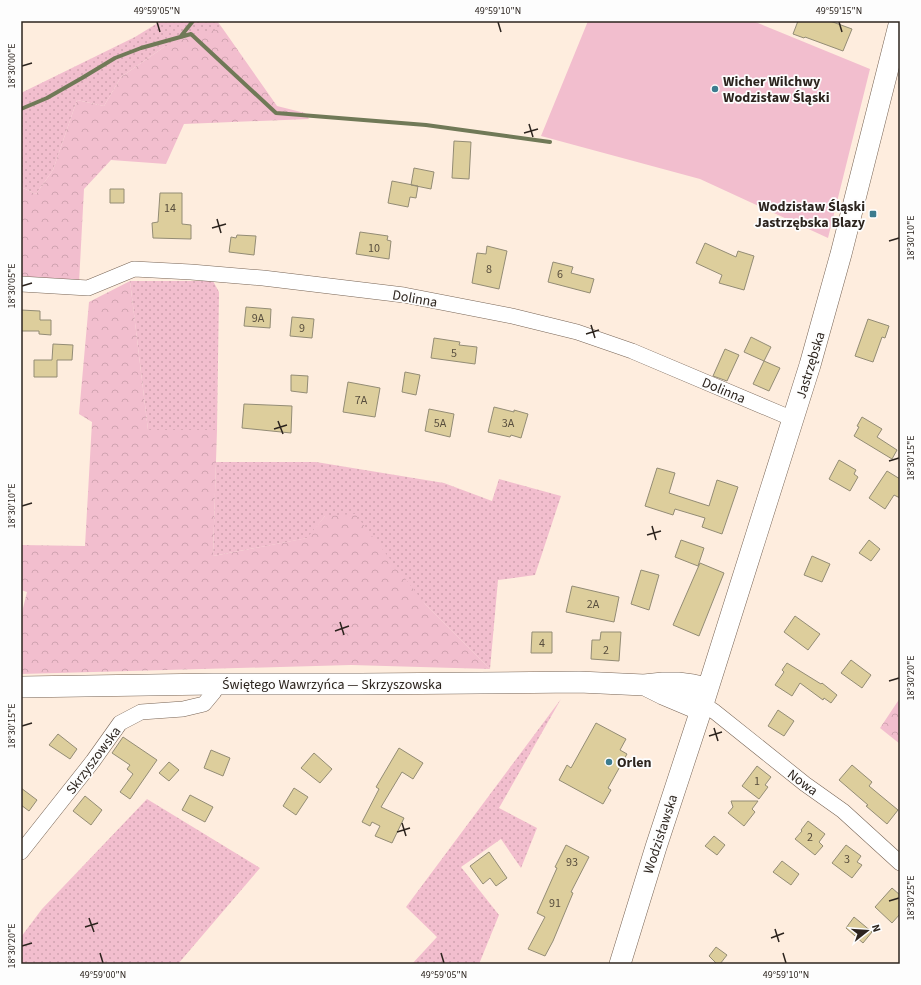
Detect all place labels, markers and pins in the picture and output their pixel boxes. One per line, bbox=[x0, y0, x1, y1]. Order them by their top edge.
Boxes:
place label: Wicher Wilchwy Wodzisław Śląski bbox=[723, 72, 830, 108]
marker: Wicher Wilchwy Wodzisław Śląski bbox=[710, 84, 720, 94]
place label: Wodzisław Śląski Jastrzębska Blazy bbox=[755, 197, 866, 233]
marker: Wodzisław Śląski Jastrzębska Blazy bbox=[868, 209, 878, 219]
place label: Orlen bbox=[617, 753, 651, 773]
marker: Orlen bbox=[604, 757, 614, 767]

